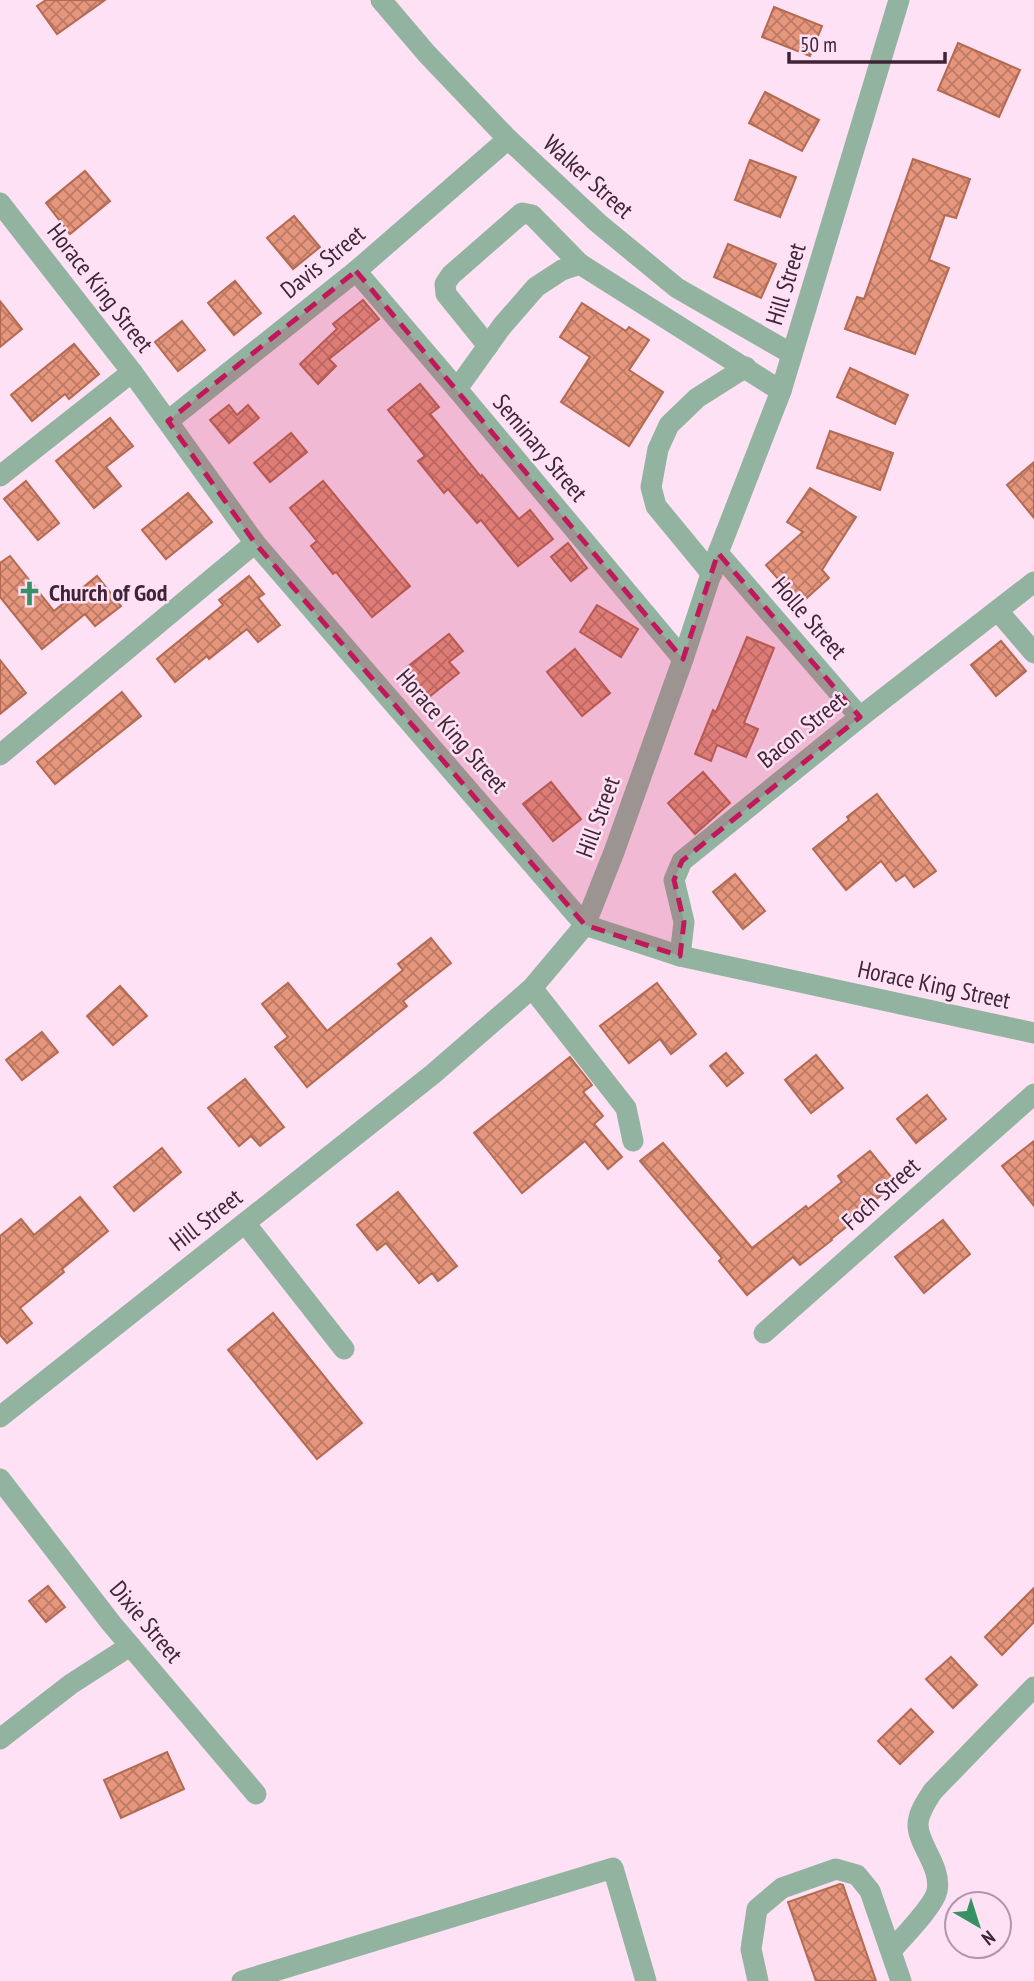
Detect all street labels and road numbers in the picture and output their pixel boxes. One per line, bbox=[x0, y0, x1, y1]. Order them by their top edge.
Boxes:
street label: Walker Street bbox=[537, 128, 640, 225]
street label: Horace King Street bbox=[40, 217, 161, 359]
street label: Davis Street bbox=[274, 218, 371, 305]
street label: Hill Street bbox=[758, 239, 813, 329]
street label: Seminary Street bbox=[486, 388, 595, 508]
street label: Holle Street bbox=[765, 570, 854, 666]
street label: Horace King Street bbox=[390, 662, 515, 800]
street label: Bacon Street bbox=[751, 684, 852, 775]
street label: Hill Street bbox=[569, 772, 627, 862]
street label: Horace King Street bbox=[855, 953, 1014, 1016]
street label: Foch Street bbox=[835, 1150, 926, 1237]
street label: Hill Street bbox=[163, 1181, 249, 1258]
street label: Dixie Street bbox=[103, 1574, 190, 1669]

